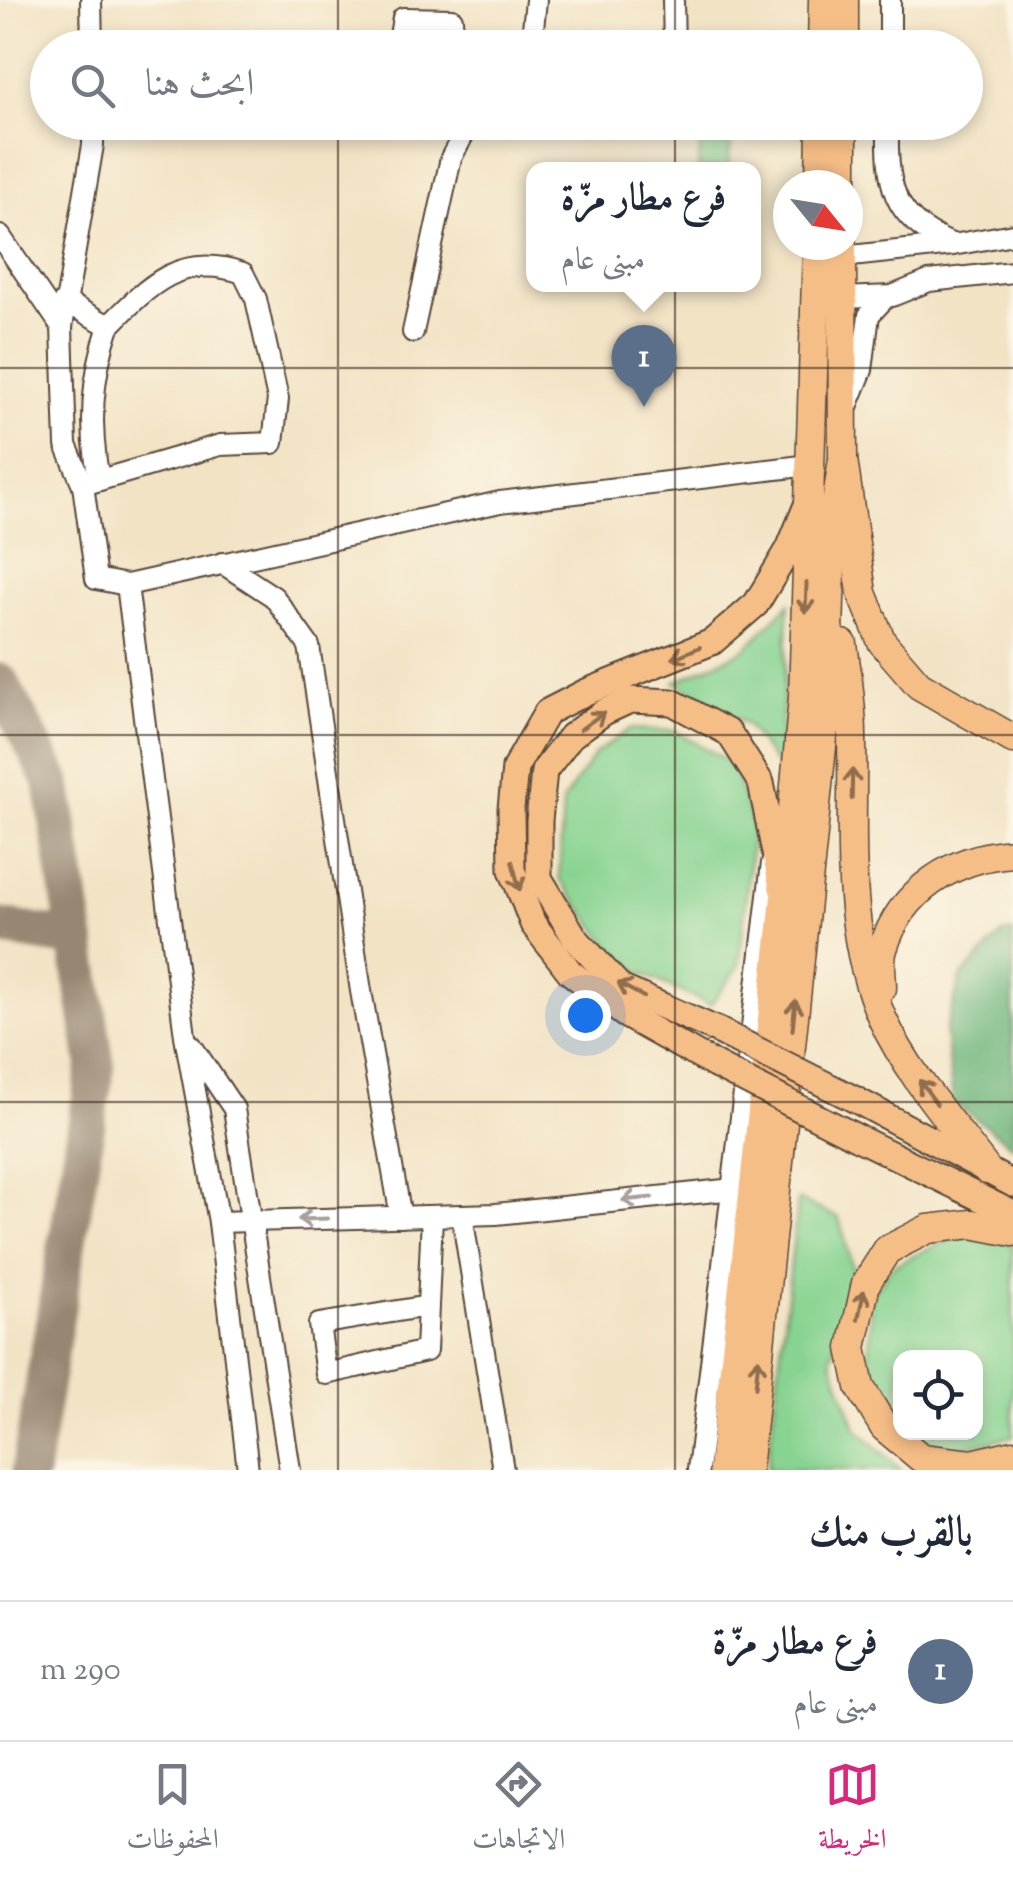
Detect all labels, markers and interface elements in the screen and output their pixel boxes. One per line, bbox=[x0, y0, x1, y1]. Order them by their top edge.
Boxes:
search box bbox=[30, 30, 983, 140]
icon: search bbox=[65, 58, 120, 113]
text: ابحث هنا bbox=[145, 59, 254, 113]
popup bbox=[526, 162, 761, 292]
north arrow bbox=[773, 170, 863, 260]
text: فرع مطار مزّة bbox=[561, 173, 726, 227]
text: مبنى عام bbox=[561, 238, 645, 284]
pin: 1 bbox=[612, 324, 676, 407]
one-way arrow bbox=[797, 581, 816, 613]
one-way arrow bbox=[672, 645, 702, 663]
one-way arrow bbox=[578, 711, 605, 732]
one-way arrow bbox=[842, 769, 862, 802]
one-way arrow bbox=[508, 860, 527, 891]
one-way arrow bbox=[617, 980, 646, 1000]
your location bbox=[560, 990, 611, 1041]
one-way arrow bbox=[785, 999, 804, 1032]
one-way arrow bbox=[918, 1079, 939, 1106]
one-way arrow bbox=[622, 1190, 654, 1209]
one-way arrow bbox=[298, 1210, 330, 1229]
one-way arrow bbox=[853, 1290, 871, 1322]
map controls bbox=[893, 1350, 983, 1440]
button: locate bbox=[893, 1350, 983, 1440]
one-way arrow bbox=[748, 1357, 767, 1390]
text: بالقرب منك bbox=[809, 1505, 973, 1565]
text: فرع مطار مزّة bbox=[712, 1617, 878, 1671]
text: 290 m bbox=[40, 1648, 121, 1694]
text: 1 bbox=[935, 1648, 946, 1694]
text: مبنى عام bbox=[793, 1682, 878, 1728]
tab: المحفوظات bbox=[127, 1757, 219, 1866]
tab: الاتجاهات bbox=[472, 1757, 565, 1866]
tab: الخريطة bbox=[818, 1757, 886, 1866]

